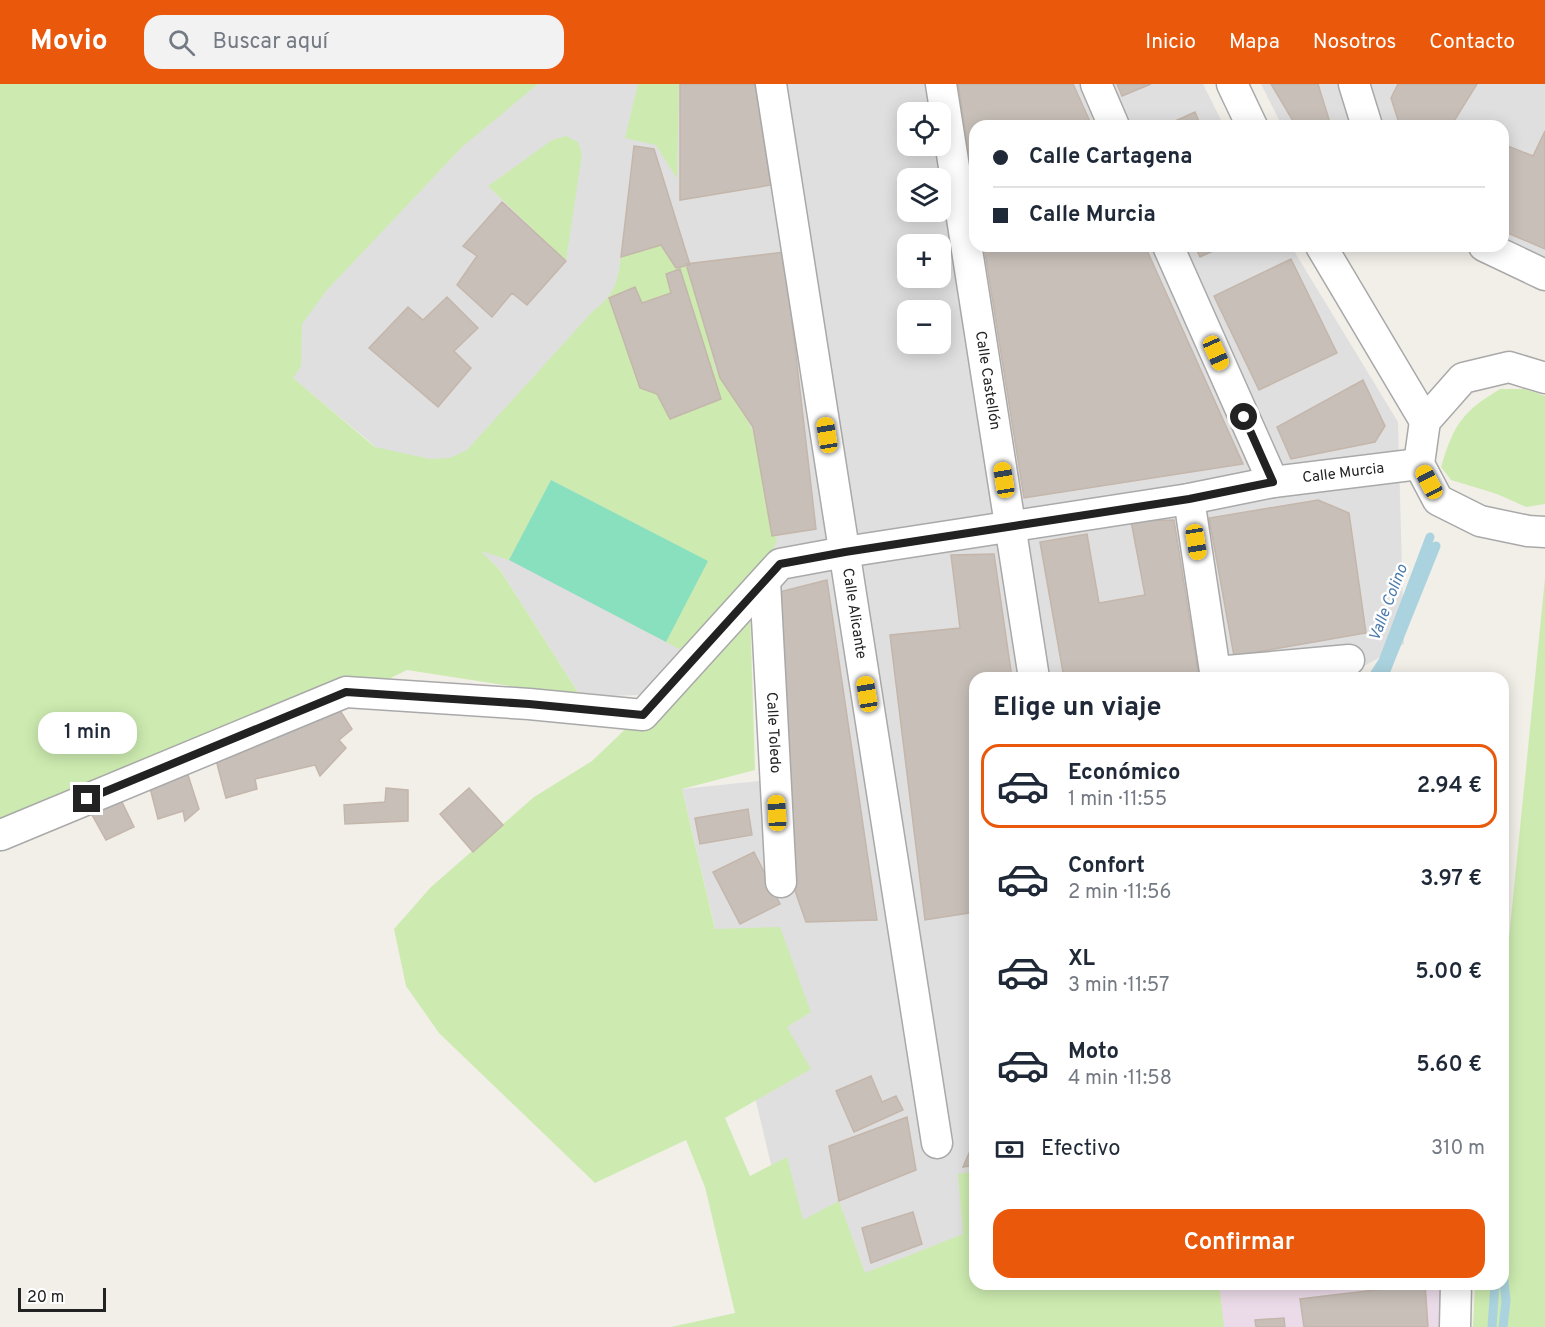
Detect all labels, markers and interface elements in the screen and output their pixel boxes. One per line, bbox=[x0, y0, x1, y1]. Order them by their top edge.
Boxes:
search box bbox=[144, 15, 564, 69]
text: Movio bbox=[30, 24, 108, 60]
icon: search bbox=[165, 26, 198, 59]
text: Buscar aquí bbox=[213, 29, 328, 56]
text: Inicio bbox=[1145, 29, 1196, 56]
text: Mapa bbox=[1229, 29, 1280, 56]
text: Nosotros bbox=[1313, 29, 1396, 56]
text: Contacto bbox=[1429, 29, 1515, 56]
map controls bbox=[897, 102, 951, 354]
button: locate bbox=[897, 102, 951, 156]
text: Calle Cartagena bbox=[1029, 144, 1193, 171]
button: layers bbox=[897, 168, 951, 222]
text: Calle Murcia bbox=[1029, 202, 1156, 229]
button: + bbox=[897, 234, 951, 288]
button: − bbox=[897, 300, 951, 354]
street label: Calle Castellón bbox=[970, 330, 1005, 431]
car bbox=[1200, 333, 1232, 373]
route start bbox=[1230, 403, 1257, 430]
car bbox=[815, 416, 839, 454]
street label: Calle Murcia bbox=[1301, 459, 1385, 488]
car bbox=[992, 461, 1016, 499]
car bbox=[1413, 462, 1445, 502]
car bbox=[1184, 523, 1208, 561]
water label: Valle Colino bbox=[1365, 561, 1413, 644]
street label: Calle Alicante bbox=[838, 567, 870, 660]
car bbox=[855, 675, 879, 713]
text: Elige un viaje bbox=[993, 691, 1162, 725]
street label: Calle Toledo bbox=[761, 692, 785, 774]
callout: 1 min bbox=[38, 712, 136, 754]
text: 1 min bbox=[64, 720, 111, 746]
icon: car bbox=[996, 759, 1050, 813]
text: Económico bbox=[1068, 760, 1181, 787]
text: 2.94 € bbox=[1417, 773, 1482, 800]
route end bbox=[73, 785, 100, 812]
text: 1 min · 11:55 bbox=[1068, 787, 1167, 813]
car bbox=[767, 795, 787, 831]
icon: car bbox=[996, 852, 1050, 906]
text: Confort bbox=[1068, 853, 1145, 880]
text: 3.97 € bbox=[1420, 866, 1482, 893]
text: 2 min · 11:56 bbox=[1068, 880, 1171, 906]
icon: car bbox=[996, 945, 1050, 999]
text: XL bbox=[1068, 946, 1095, 973]
text: 5.00 € bbox=[1415, 959, 1482, 986]
text: 3 min · 11:57 bbox=[1068, 973, 1170, 999]
icon: car bbox=[996, 1038, 1050, 1092]
text: Moto bbox=[1068, 1039, 1119, 1066]
text: 5.60 € bbox=[1416, 1052, 1482, 1079]
text: 4 min · 11:58 bbox=[1068, 1066, 1172, 1092]
icon: cash bbox=[993, 1133, 1026, 1166]
text: Efectivo bbox=[1041, 1136, 1121, 1163]
text: 310 m bbox=[1431, 1136, 1485, 1162]
button: Confirmar bbox=[993, 1209, 1485, 1278]
scale bar bbox=[18, 1285, 106, 1312]
text: 20 m bbox=[27, 1288, 64, 1308]

